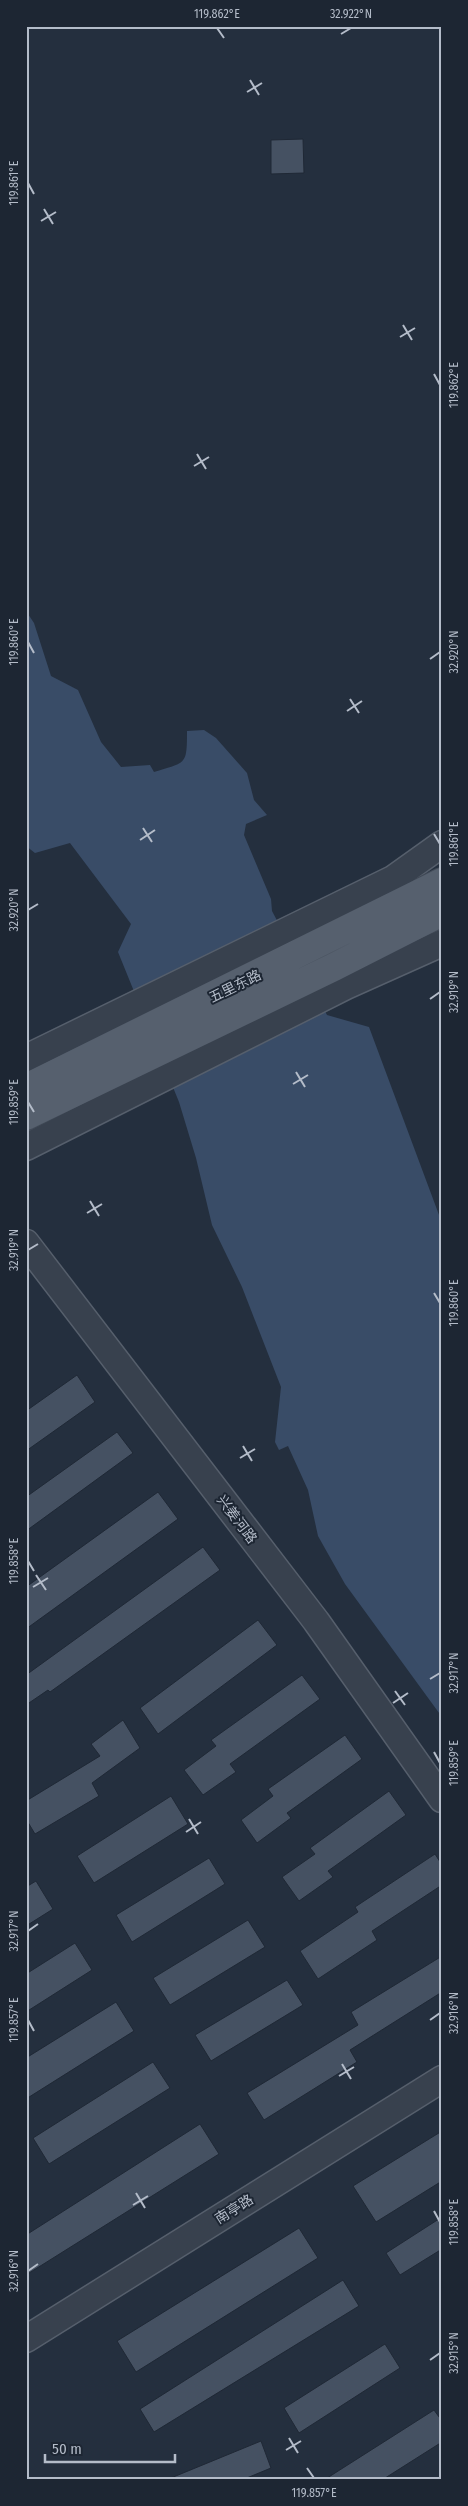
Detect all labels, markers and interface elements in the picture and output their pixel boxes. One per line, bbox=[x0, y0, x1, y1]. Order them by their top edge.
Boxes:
text: 119.862°E bbox=[194, 7, 240, 21]
text: 32.922°N bbox=[330, 7, 372, 21]
text: 119.861°E bbox=[7, 160, 21, 205]
text: 119.862°E bbox=[447, 362, 461, 408]
text: 119.860°E bbox=[7, 618, 21, 666]
text: 32.920°N bbox=[447, 631, 461, 673]
text: 119.861°E bbox=[447, 821, 461, 866]
text: 32.920°N bbox=[7, 889, 21, 931]
street label: 五里东路 bbox=[206, 967, 264, 1006]
text: 32.919°N bbox=[447, 971, 461, 1013]
text: 119.859°E bbox=[7, 1079, 21, 1125]
text: 32.919°N bbox=[7, 1229, 21, 1271]
text: 119.860°E bbox=[447, 1279, 461, 1327]
street label: 兴姜河路 bbox=[213, 1492, 260, 1547]
text: 119.858°E bbox=[7, 1537, 21, 1584]
text: 32.917°N bbox=[447, 1652, 461, 1694]
text: 119.859°E bbox=[447, 1740, 461, 1786]
text: 32.917°N bbox=[7, 1910, 21, 1952]
text: 32.916°N bbox=[447, 1992, 461, 2034]
text: 119.857°E bbox=[7, 1997, 21, 2043]
street label: 南亭路 bbox=[212, 2191, 257, 2228]
text: 119.858°E bbox=[447, 2198, 461, 2245]
text: 32.916°N bbox=[7, 2250, 21, 2292]
text: 32.915°N bbox=[447, 2332, 461, 2374]
scale bar bbox=[45, 2431, 175, 2463]
text: 50 m bbox=[52, 2440, 82, 2458]
text: 119.857°E bbox=[291, 2486, 337, 2500]

